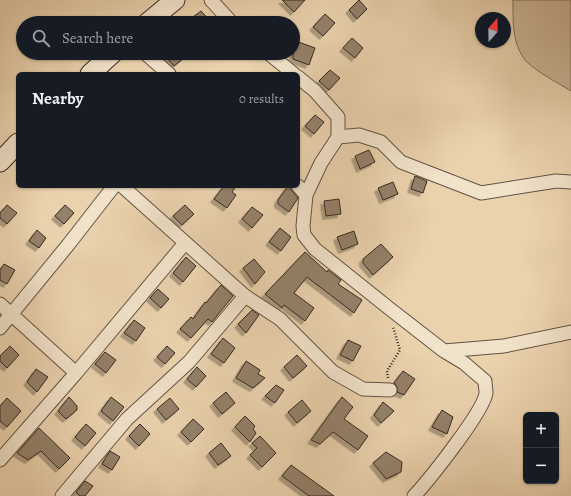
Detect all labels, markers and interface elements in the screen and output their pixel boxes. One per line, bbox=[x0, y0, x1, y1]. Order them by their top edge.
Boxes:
north arrow bbox=[475, 12, 511, 48]
search box bbox=[16, 16, 300, 60]
icon: search bbox=[30, 27, 52, 49]
text: Search here bbox=[62, 28, 133, 48]
text: Nearby bbox=[32, 87, 83, 110]
text: 0 results bbox=[239, 90, 284, 107]
map controls bbox=[523, 412, 559, 484]
button: + bbox=[523, 412, 559, 448]
button: − bbox=[523, 448, 559, 484]

